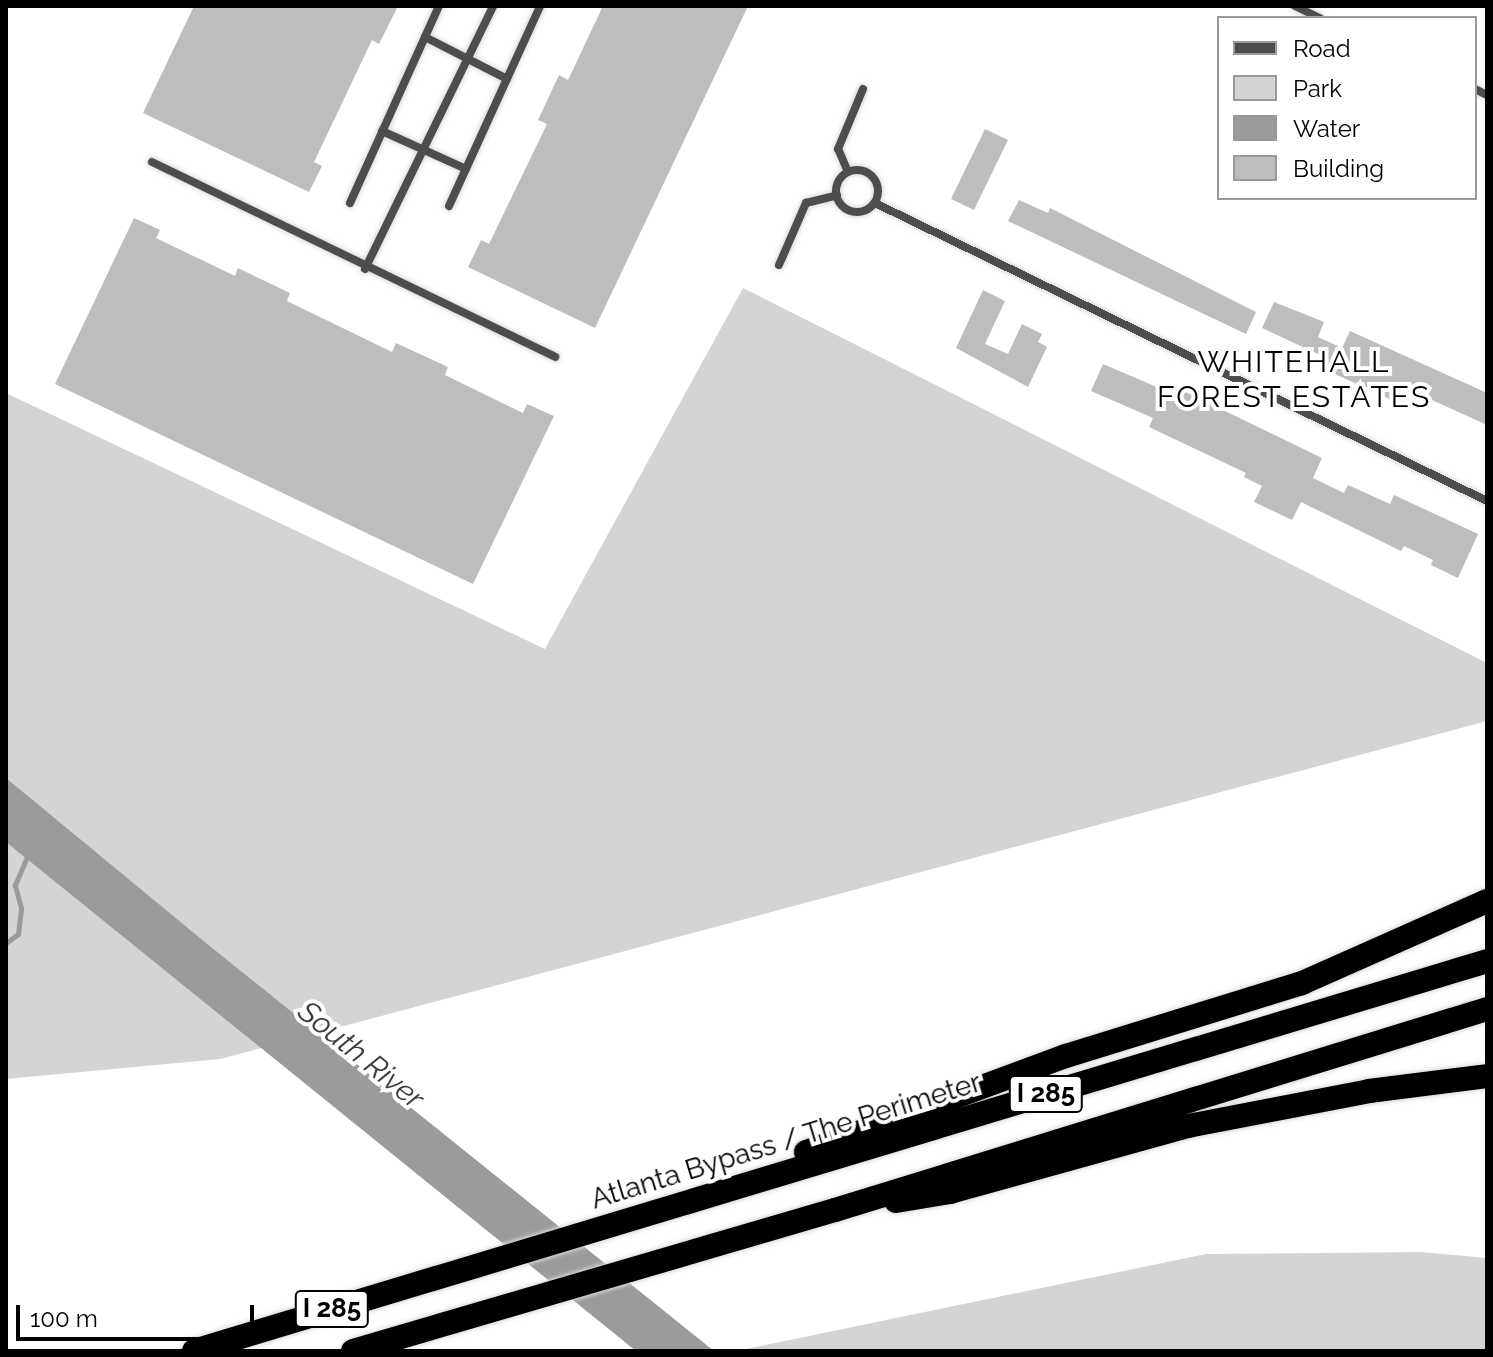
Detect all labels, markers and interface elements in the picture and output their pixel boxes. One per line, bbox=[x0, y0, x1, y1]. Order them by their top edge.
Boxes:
legend bbox=[1217, 16, 1477, 200]
text: Road bbox=[1293, 34, 1351, 63]
text: Park bbox=[1293, 74, 1342, 103]
text: Water bbox=[1293, 114, 1360, 143]
text: Building bbox=[1293, 154, 1384, 183]
district label: WHITEHALL FOREST ESTATES bbox=[1156, 344, 1432, 414]
water label: South River bbox=[291, 993, 431, 1117]
street label: Atlanta Bypass / The Perimeter bbox=[587, 1065, 985, 1217]
road number: I 285 bbox=[1008, 1072, 1084, 1116]
road number: I 285 bbox=[294, 1287, 370, 1331]
scale bar bbox=[20, 1289, 258, 1339]
text: 100 m bbox=[30, 1304, 98, 1333]

